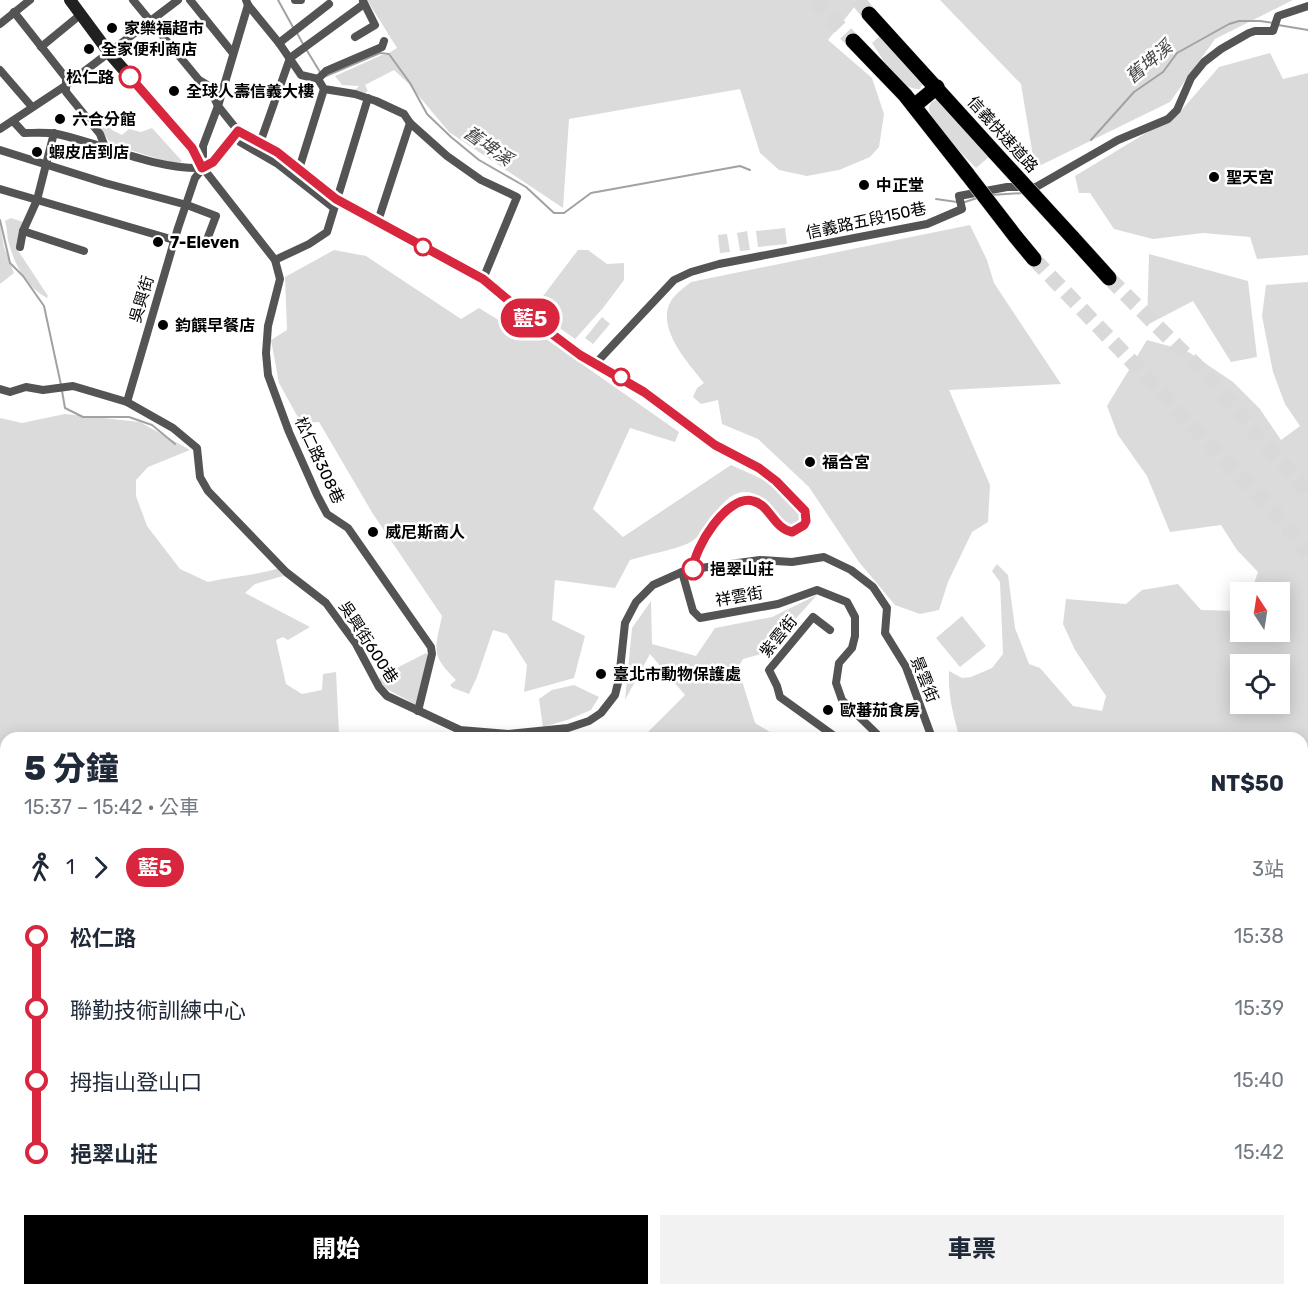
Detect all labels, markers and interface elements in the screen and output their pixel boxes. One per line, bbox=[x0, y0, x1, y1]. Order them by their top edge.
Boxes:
place label: 家樂福超市 bbox=[124, 19, 204, 38]
marker: 家樂福超市 bbox=[105, 21, 119, 35]
water label: 舊埤溪 bbox=[1121, 34, 1179, 88]
place label: 全家便利商店 bbox=[101, 40, 197, 59]
marker: 全家便利商店 bbox=[82, 42, 96, 56]
marker: 松仁路 bbox=[119, 66, 141, 88]
place label: 松仁路 bbox=[66, 68, 114, 87]
place label: 全球人壽信義大樓 bbox=[186, 82, 314, 101]
marker: 全球人壽信義大樓 bbox=[167, 84, 181, 98]
street label: 信義快速道路 bbox=[963, 92, 1042, 176]
place label: 六合分館 bbox=[72, 110, 136, 129]
marker: 六合分館 bbox=[53, 112, 67, 126]
water label: 舊埤溪 bbox=[460, 122, 519, 172]
place label: 蝦皮店到店 bbox=[49, 143, 129, 162]
marker: 蝦皮店到店 bbox=[30, 145, 44, 159]
place label: 聖天宮 bbox=[1226, 168, 1274, 187]
marker: 聖天宮 bbox=[1207, 170, 1221, 184]
place label: 中正堂 bbox=[876, 176, 924, 195]
marker: 中正堂 bbox=[857, 178, 871, 192]
street label: 信義路五段150巷 bbox=[804, 198, 928, 243]
place label: 7-Eleven bbox=[170, 233, 239, 252]
marker: 7-Eleven bbox=[151, 235, 165, 249]
unlabelled marker bbox=[414, 238, 432, 256]
street label: 吳興街 bbox=[125, 273, 158, 325]
line badge: 藍5 bbox=[503, 298, 557, 338]
text: 藍5 bbox=[513, 306, 547, 331]
place label: 鈞饌早餐店 bbox=[175, 316, 255, 335]
marker: 鈞饌早餐店 bbox=[156, 318, 170, 332]
unlabelled marker bbox=[612, 368, 630, 386]
street label: 松仁路308巷 bbox=[291, 414, 348, 507]
place label: 福合宮 bbox=[822, 453, 870, 472]
marker: 福合宮 bbox=[803, 455, 817, 469]
place label: 威尼斯商人 bbox=[385, 523, 465, 542]
marker: 威尼斯商人 bbox=[366, 525, 380, 539]
marker: 挹翠山莊 bbox=[682, 558, 704, 580]
place label: 挹翠山莊 bbox=[710, 560, 774, 579]
north arrow bbox=[1230, 582, 1290, 642]
map controls bbox=[1230, 582, 1290, 714]
street label: 祥雲街 bbox=[714, 583, 764, 610]
street label: 吳興街600巷 bbox=[335, 598, 402, 687]
street label: 紫雲街 bbox=[756, 612, 801, 661]
street label: 景雲街 bbox=[907, 653, 942, 705]
button: locate bbox=[1230, 654, 1290, 714]
place label: 臺北市動物保護處 bbox=[613, 665, 741, 684]
marker: 臺北市動物保護處 bbox=[594, 667, 608, 681]
place label: 歐蕃茄食房 bbox=[840, 701, 920, 720]
marker: 歐蕃茄食房 bbox=[821, 703, 835, 717]
text: 5 分鐘 bbox=[24, 749, 119, 788]
text: NT$50 bbox=[1210, 770, 1284, 797]
text: 15:37 – 15:42 · 公車 bbox=[24, 795, 199, 819]
icon: walk bbox=[24, 851, 57, 884]
icon: forward bbox=[84, 851, 117, 884]
text: 1 bbox=[66, 855, 75, 879]
text: 藍5 bbox=[138, 855, 172, 880]
text: 3站 bbox=[1252, 857, 1284, 881]
text: 15:38 bbox=[1234, 924, 1284, 948]
text: 松仁路 bbox=[70, 925, 136, 952]
text: 15:39 bbox=[1235, 996, 1284, 1020]
text: 聯勤技術訓練中心 bbox=[70, 997, 246, 1024]
text: 15:40 bbox=[1233, 1068, 1284, 1092]
text: 拇指山登山口 bbox=[70, 1069, 202, 1096]
text: 15:42 bbox=[1234, 1140, 1284, 1164]
text: 挹翠山莊 bbox=[70, 1141, 158, 1168]
button: 開始 bbox=[24, 1215, 648, 1284]
button: 車票 bbox=[660, 1215, 1284, 1284]

